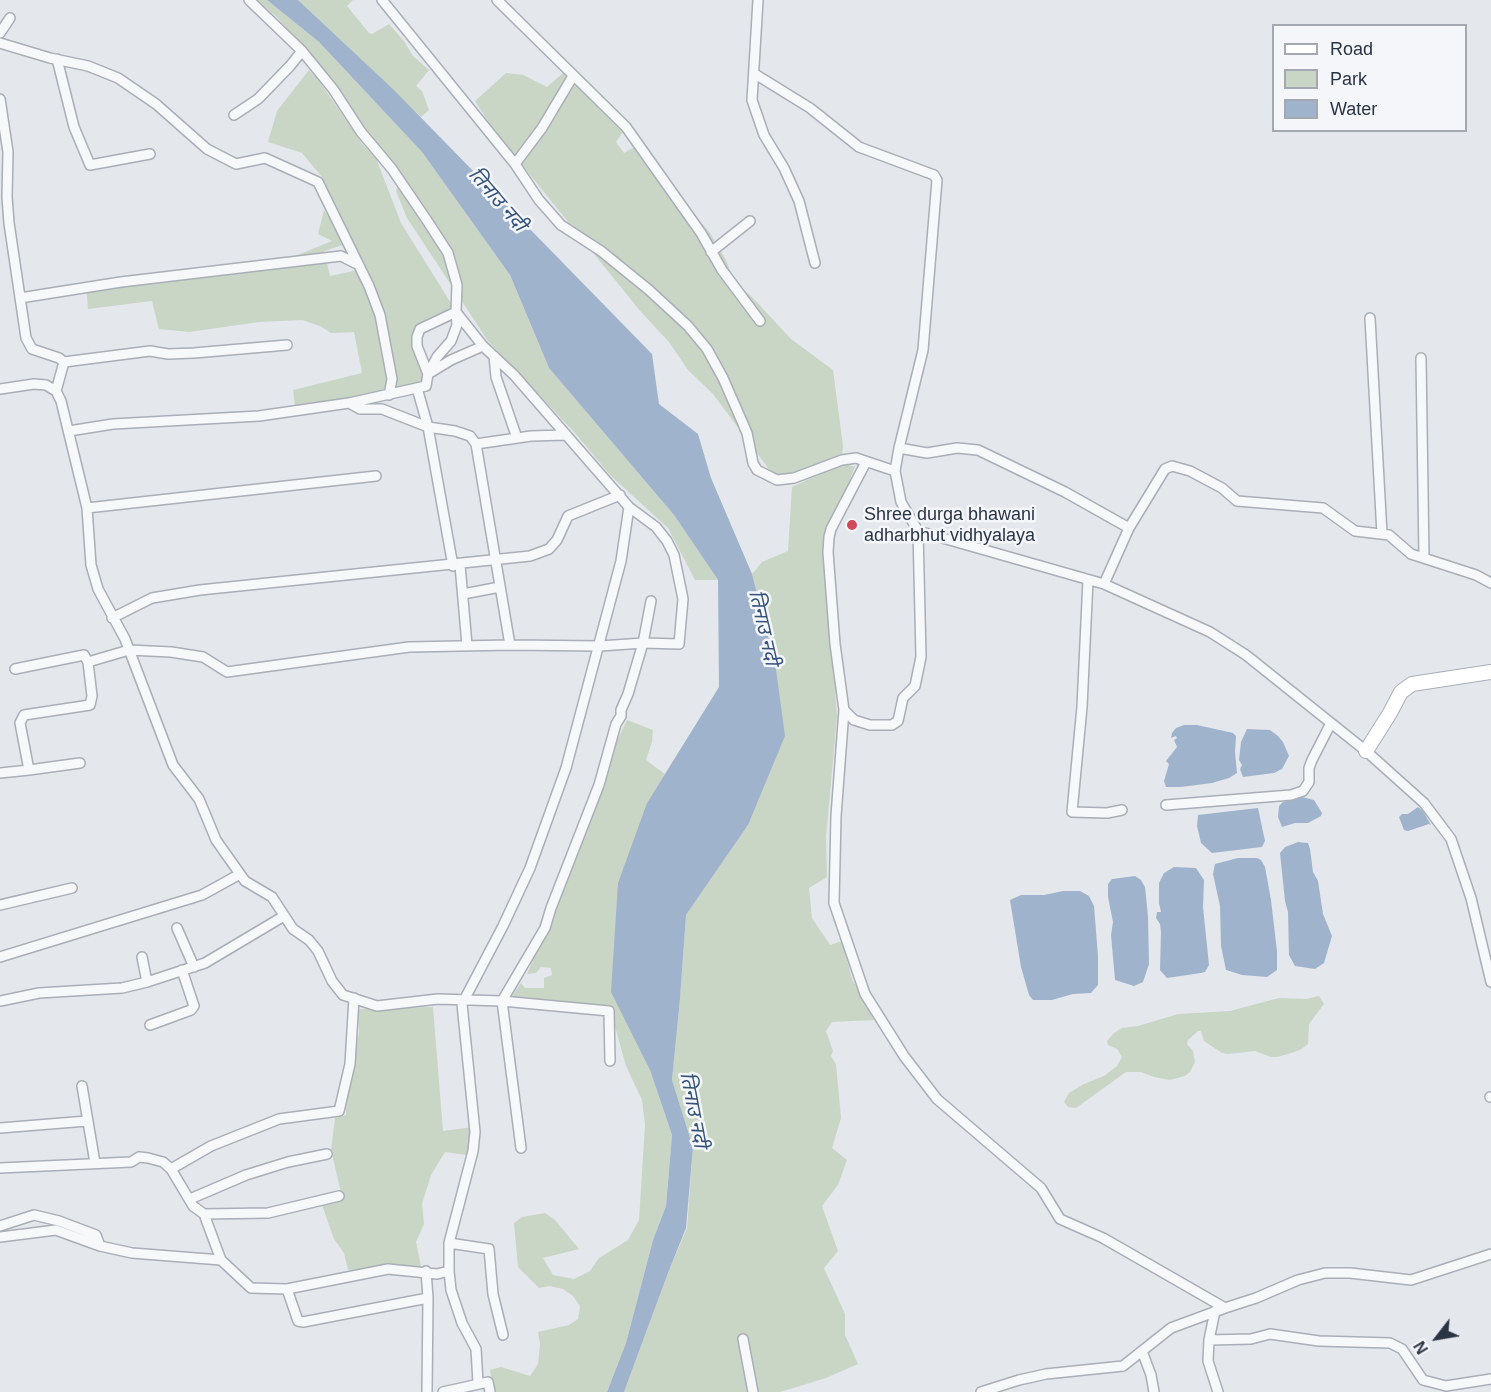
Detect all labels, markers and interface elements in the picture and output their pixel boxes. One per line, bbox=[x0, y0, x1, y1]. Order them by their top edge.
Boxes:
legend bbox=[1272, 24, 1467, 132]
text: Road bbox=[1330, 39, 1373, 59]
text: Park bbox=[1330, 69, 1367, 89]
text: Water bbox=[1330, 99, 1377, 119]
water label: तिनाउ नदी bbox=[463, 163, 531, 237]
place label: Shree durga bhawani adharbhut vidhyalaya bbox=[864, 504, 1035, 546]
marker: Shree durga bhawani adharbhut vidhyalaya bbox=[845, 518, 859, 532]
water label: तिनाउ नदी bbox=[743, 588, 783, 668]
water label: तिनाउ नदी bbox=[674, 1070, 712, 1150]
north arrow bbox=[1407, 1308, 1467, 1368]
text: N bbox=[1411, 1338, 1431, 1357]

